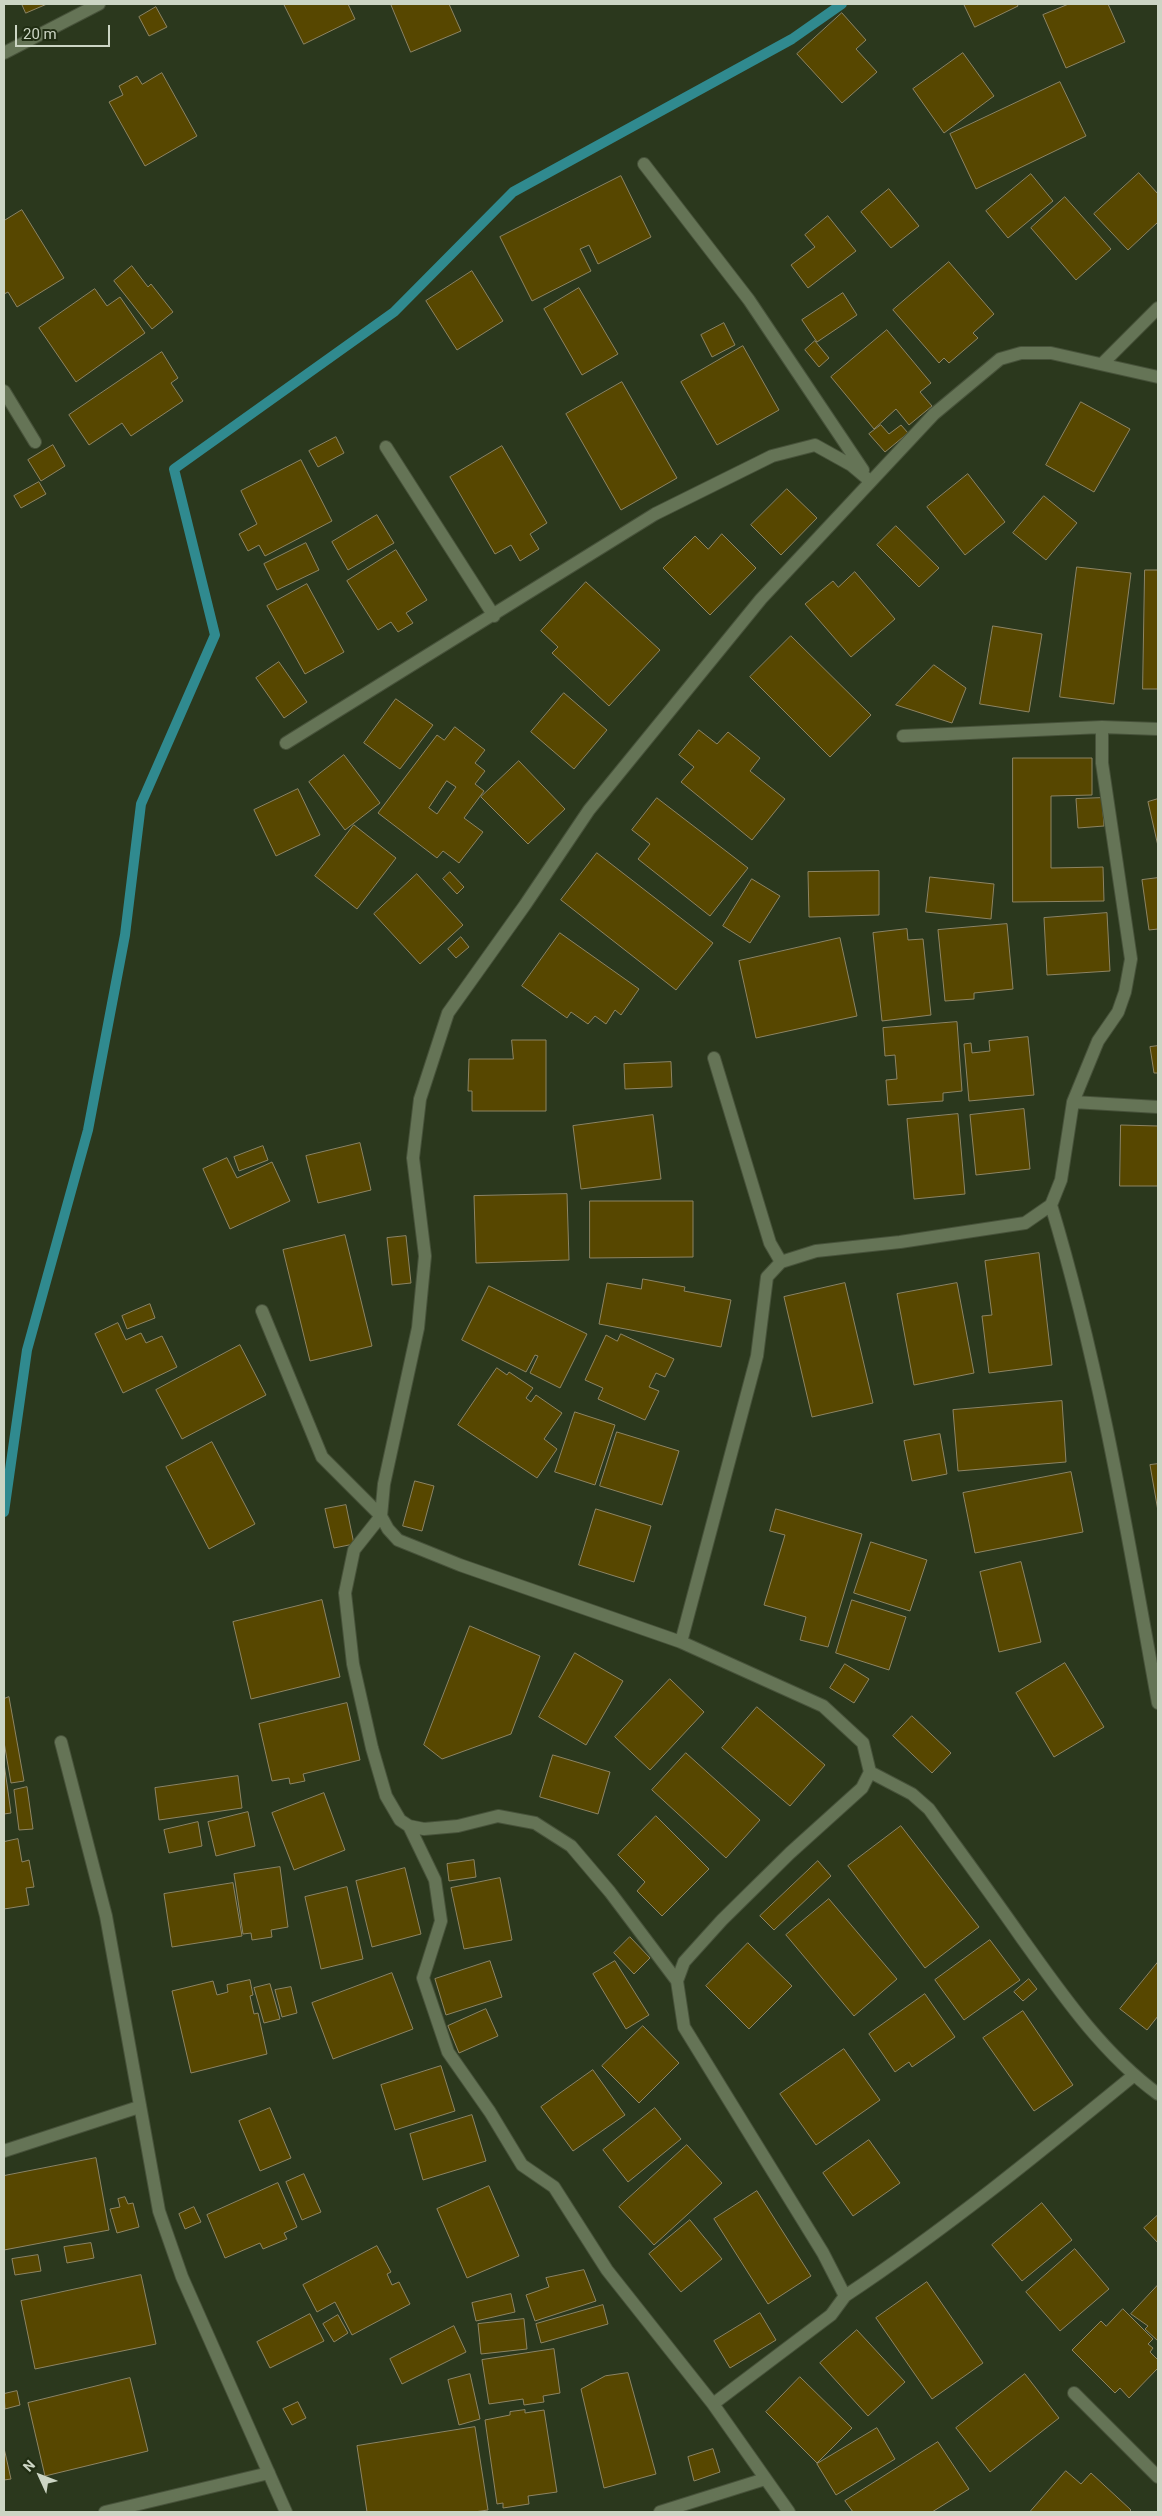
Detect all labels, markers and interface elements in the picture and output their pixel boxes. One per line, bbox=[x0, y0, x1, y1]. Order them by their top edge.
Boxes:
scale bar bbox=[18, 15, 112, 47]
text: 20 m bbox=[23, 25, 57, 43]
north arrow bbox=[15, 2451, 65, 2501]
text: N bbox=[20, 2457, 38, 2475]

